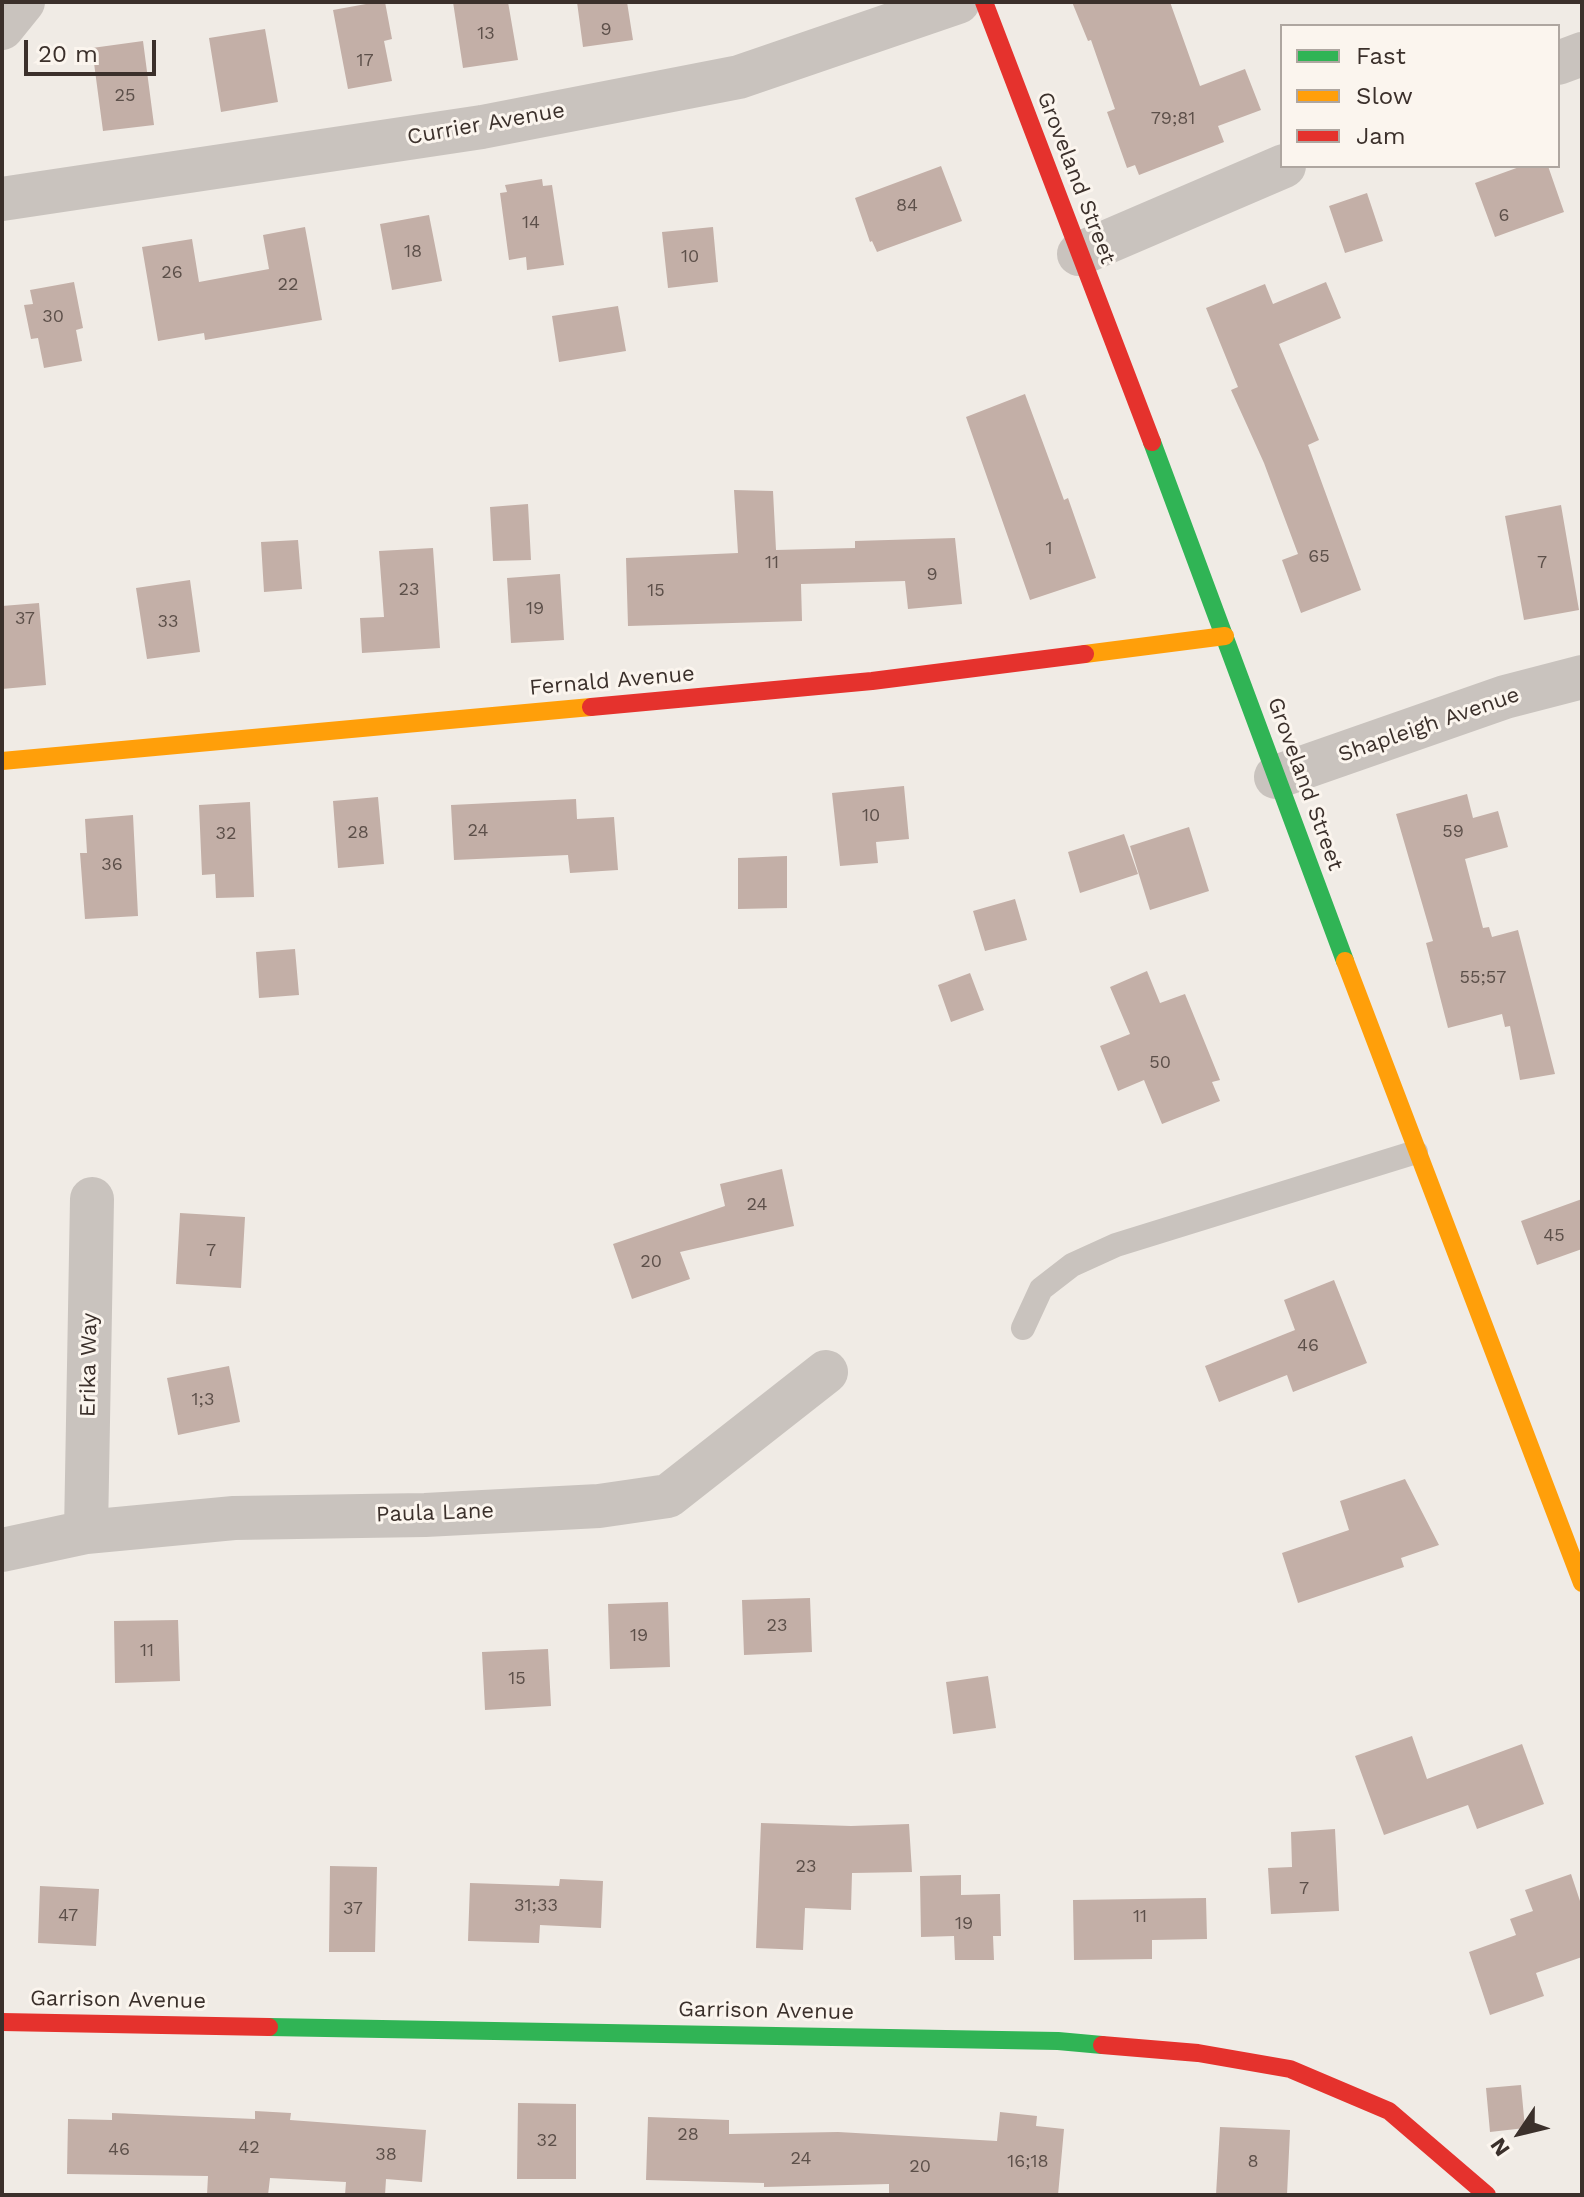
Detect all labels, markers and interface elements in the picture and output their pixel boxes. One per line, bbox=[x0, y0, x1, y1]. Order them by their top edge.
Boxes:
house number: 9 bbox=[600, 19, 612, 41]
house number: 13 bbox=[477, 23, 495, 45]
scale bar bbox=[28, 24, 160, 74]
legend bbox=[1280, 24, 1560, 168]
text: 20 m bbox=[38, 40, 98, 68]
text: Fast bbox=[1356, 42, 1406, 70]
house number: 17 bbox=[356, 50, 374, 72]
text: Slow bbox=[1356, 82, 1413, 110]
house number: 25 bbox=[115, 85, 135, 107]
street label: Groveland Street bbox=[1031, 88, 1121, 268]
street label: Currier Avenue bbox=[405, 97, 567, 151]
house number: 79;81 bbox=[1151, 108, 1195, 130]
text: Jam bbox=[1356, 122, 1406, 150]
house number: 84 bbox=[896, 195, 918, 217]
house number: 6 bbox=[1499, 205, 1509, 227]
house number: 14 bbox=[522, 212, 540, 234]
house number: 18 bbox=[404, 241, 422, 263]
house number: 10 bbox=[681, 246, 699, 268]
house number: 26 bbox=[161, 262, 183, 284]
house number: 22 bbox=[278, 274, 298, 296]
house number: 30 bbox=[42, 306, 64, 328]
house number: 1 bbox=[1045, 538, 1053, 560]
house number: 65 bbox=[1308, 546, 1330, 568]
house number: 11 bbox=[765, 552, 779, 574]
house number: 7 bbox=[1537, 552, 1547, 574]
house number: 9 bbox=[926, 564, 938, 586]
house number: 23 bbox=[399, 579, 419, 601]
house number: 15 bbox=[647, 580, 665, 602]
house number: 19 bbox=[526, 598, 544, 620]
house number: 37 bbox=[15, 608, 35, 630]
house number: 33 bbox=[158, 611, 178, 633]
street label: Fernald Avenue bbox=[528, 661, 696, 701]
street label: Shapleigh Avenue bbox=[1335, 682, 1523, 768]
street label: Groveland Street bbox=[1261, 694, 1349, 874]
house number: 10 bbox=[862, 805, 880, 827]
house number: 24 bbox=[468, 820, 488, 842]
house number: 59 bbox=[1442, 821, 1464, 843]
house number: 28 bbox=[347, 822, 369, 844]
house number: 32 bbox=[216, 823, 236, 845]
house number: 36 bbox=[101, 854, 123, 876]
house number: 55;57 bbox=[1460, 967, 1506, 989]
house number: 50 bbox=[1149, 1052, 1171, 1074]
house number: 24 bbox=[747, 1194, 767, 1216]
house number: 45 bbox=[1543, 1225, 1565, 1247]
house number: 7 bbox=[206, 1240, 216, 1262]
house number: 20 bbox=[640, 1251, 662, 1273]
street label: Erika Way bbox=[75, 1313, 103, 1417]
house number: 46 bbox=[1297, 1335, 1319, 1357]
house number: 1;3 bbox=[192, 1389, 214, 1411]
street label: Paula Lane bbox=[376, 1498, 494, 1528]
house number: 23 bbox=[767, 1615, 787, 1637]
house number: 19 bbox=[630, 1625, 648, 1647]
house number: 11 bbox=[140, 1640, 154, 1662]
house number: 15 bbox=[508, 1668, 526, 1690]
house number: 23 bbox=[796, 1856, 816, 1878]
house number: 7 bbox=[1299, 1878, 1309, 1900]
house number: 31;33 bbox=[514, 1895, 558, 1917]
house number: 37 bbox=[343, 1898, 363, 1920]
house number: 47 bbox=[58, 1905, 78, 1927]
house number: 11 bbox=[1133, 1906, 1147, 1928]
house number: 19 bbox=[955, 1913, 973, 1935]
street label: Garrison Avenue bbox=[30, 1985, 206, 2015]
street label: Garrison Avenue bbox=[678, 1996, 854, 2026]
north arrow bbox=[1480, 2093, 1560, 2173]
house number: 28 bbox=[677, 2124, 699, 2146]
house number: 32 bbox=[537, 2130, 557, 2152]
text: N bbox=[1485, 2133, 1515, 2161]
house number: 42 bbox=[238, 2137, 260, 2159]
house number: 46 bbox=[108, 2139, 130, 2161]
house number: 38 bbox=[375, 2144, 397, 2166]
house number: 24 bbox=[791, 2148, 811, 2170]
house number: 16;18 bbox=[1007, 2151, 1049, 2173]
house number: 8 bbox=[1247, 2151, 1259, 2173]
house number: 20 bbox=[909, 2156, 931, 2178]

